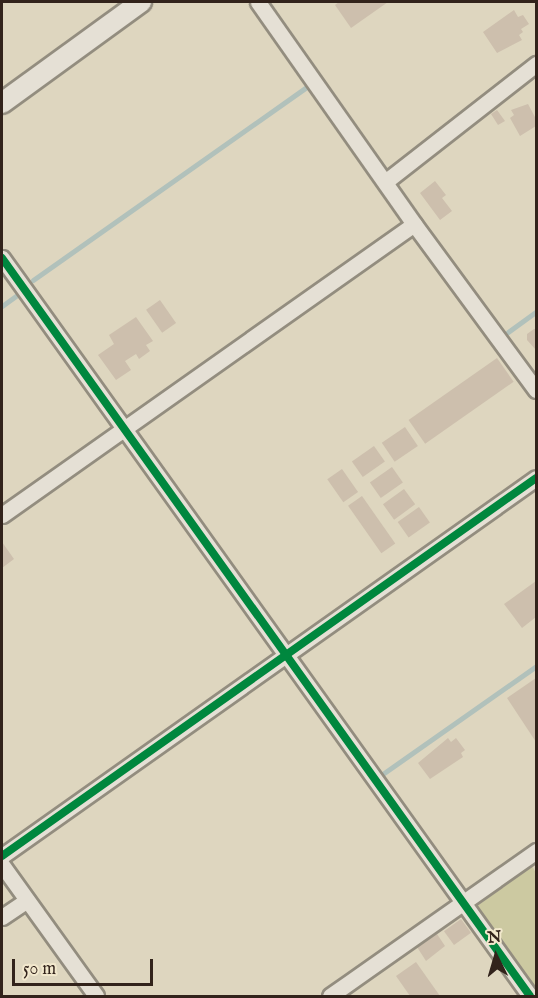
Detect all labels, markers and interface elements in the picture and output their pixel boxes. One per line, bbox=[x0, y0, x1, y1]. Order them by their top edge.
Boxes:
north arrow bbox=[466, 926, 526, 986]
text: N bbox=[487, 928, 502, 949]
scale bar bbox=[15, 947, 156, 985]
text: 50 m bbox=[23, 958, 56, 981]

